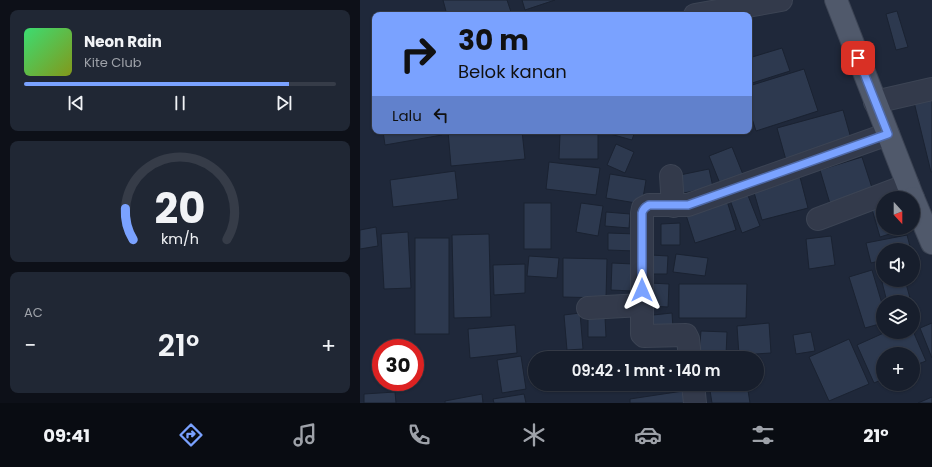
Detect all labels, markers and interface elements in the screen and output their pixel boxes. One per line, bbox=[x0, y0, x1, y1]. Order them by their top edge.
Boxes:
text: 30 m bbox=[458, 21, 529, 60]
icon: right bbox=[392, 28, 444, 80]
text: Neon Rain bbox=[84, 31, 162, 52]
pin bbox=[841, 41, 875, 75]
icon: arrive bbox=[847, 47, 869, 69]
text: Kite Club bbox=[84, 53, 142, 72]
text: Belok kanan bbox=[458, 59, 567, 84]
icon: previous bbox=[65, 92, 87, 114]
icon: pause bbox=[169, 92, 191, 114]
icon: next bbox=[273, 92, 295, 114]
icon: left bbox=[430, 104, 452, 126]
text: Lalu bbox=[392, 105, 422, 126]
text: 20 bbox=[155, 178, 205, 237]
north arrow bbox=[876, 191, 920, 235]
map controls bbox=[876, 191, 920, 391]
text: km/h bbox=[161, 228, 199, 248]
button: sound bbox=[876, 243, 920, 287]
position arrow bbox=[621, 269, 663, 311]
button: layers bbox=[876, 295, 920, 339]
text: AC bbox=[24, 303, 43, 322]
text: 21° bbox=[158, 324, 199, 367]
text: − bbox=[24, 330, 36, 361]
text: + bbox=[321, 330, 336, 361]
speed limit sign: 30 bbox=[372, 339, 424, 391]
button: + bbox=[876, 347, 920, 391]
text: 09:42 · 1 mnt · 140 m bbox=[572, 360, 720, 381]
icon: directions bbox=[177, 421, 205, 449]
icon: music bbox=[291, 421, 319, 449]
icon: phone bbox=[405, 421, 433, 449]
icon: climate bbox=[520, 421, 548, 449]
icon: car bbox=[634, 421, 662, 449]
icon: filters bbox=[749, 421, 777, 449]
text: 09:41 bbox=[43, 423, 90, 448]
text: 21° bbox=[863, 423, 889, 448]

